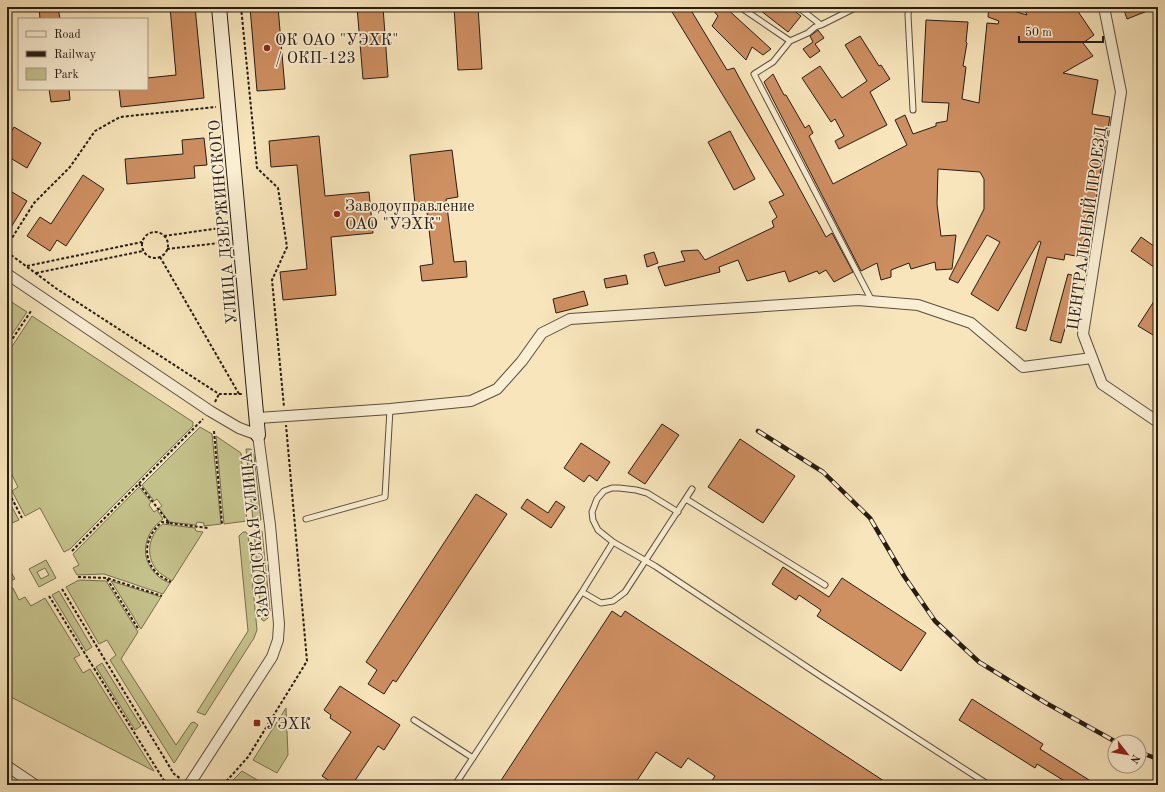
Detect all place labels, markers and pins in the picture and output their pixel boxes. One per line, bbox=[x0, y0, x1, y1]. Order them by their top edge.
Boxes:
place label: ОК ОАО "УЭХК" / ОКП-123 bbox=[275, 33, 399, 67]
marker: ОК ОАО "УЭХК" / ОКП-123 bbox=[262, 43, 272, 53]
place label: Заводоуправление ОАО "УЭХК" bbox=[345, 199, 475, 233]
marker: Заводоуправление ОАО "УЭХК" bbox=[332, 209, 342, 219]
place label: УЭХК bbox=[265, 717, 312, 733]
marker: УЭХК bbox=[252, 718, 262, 728]

